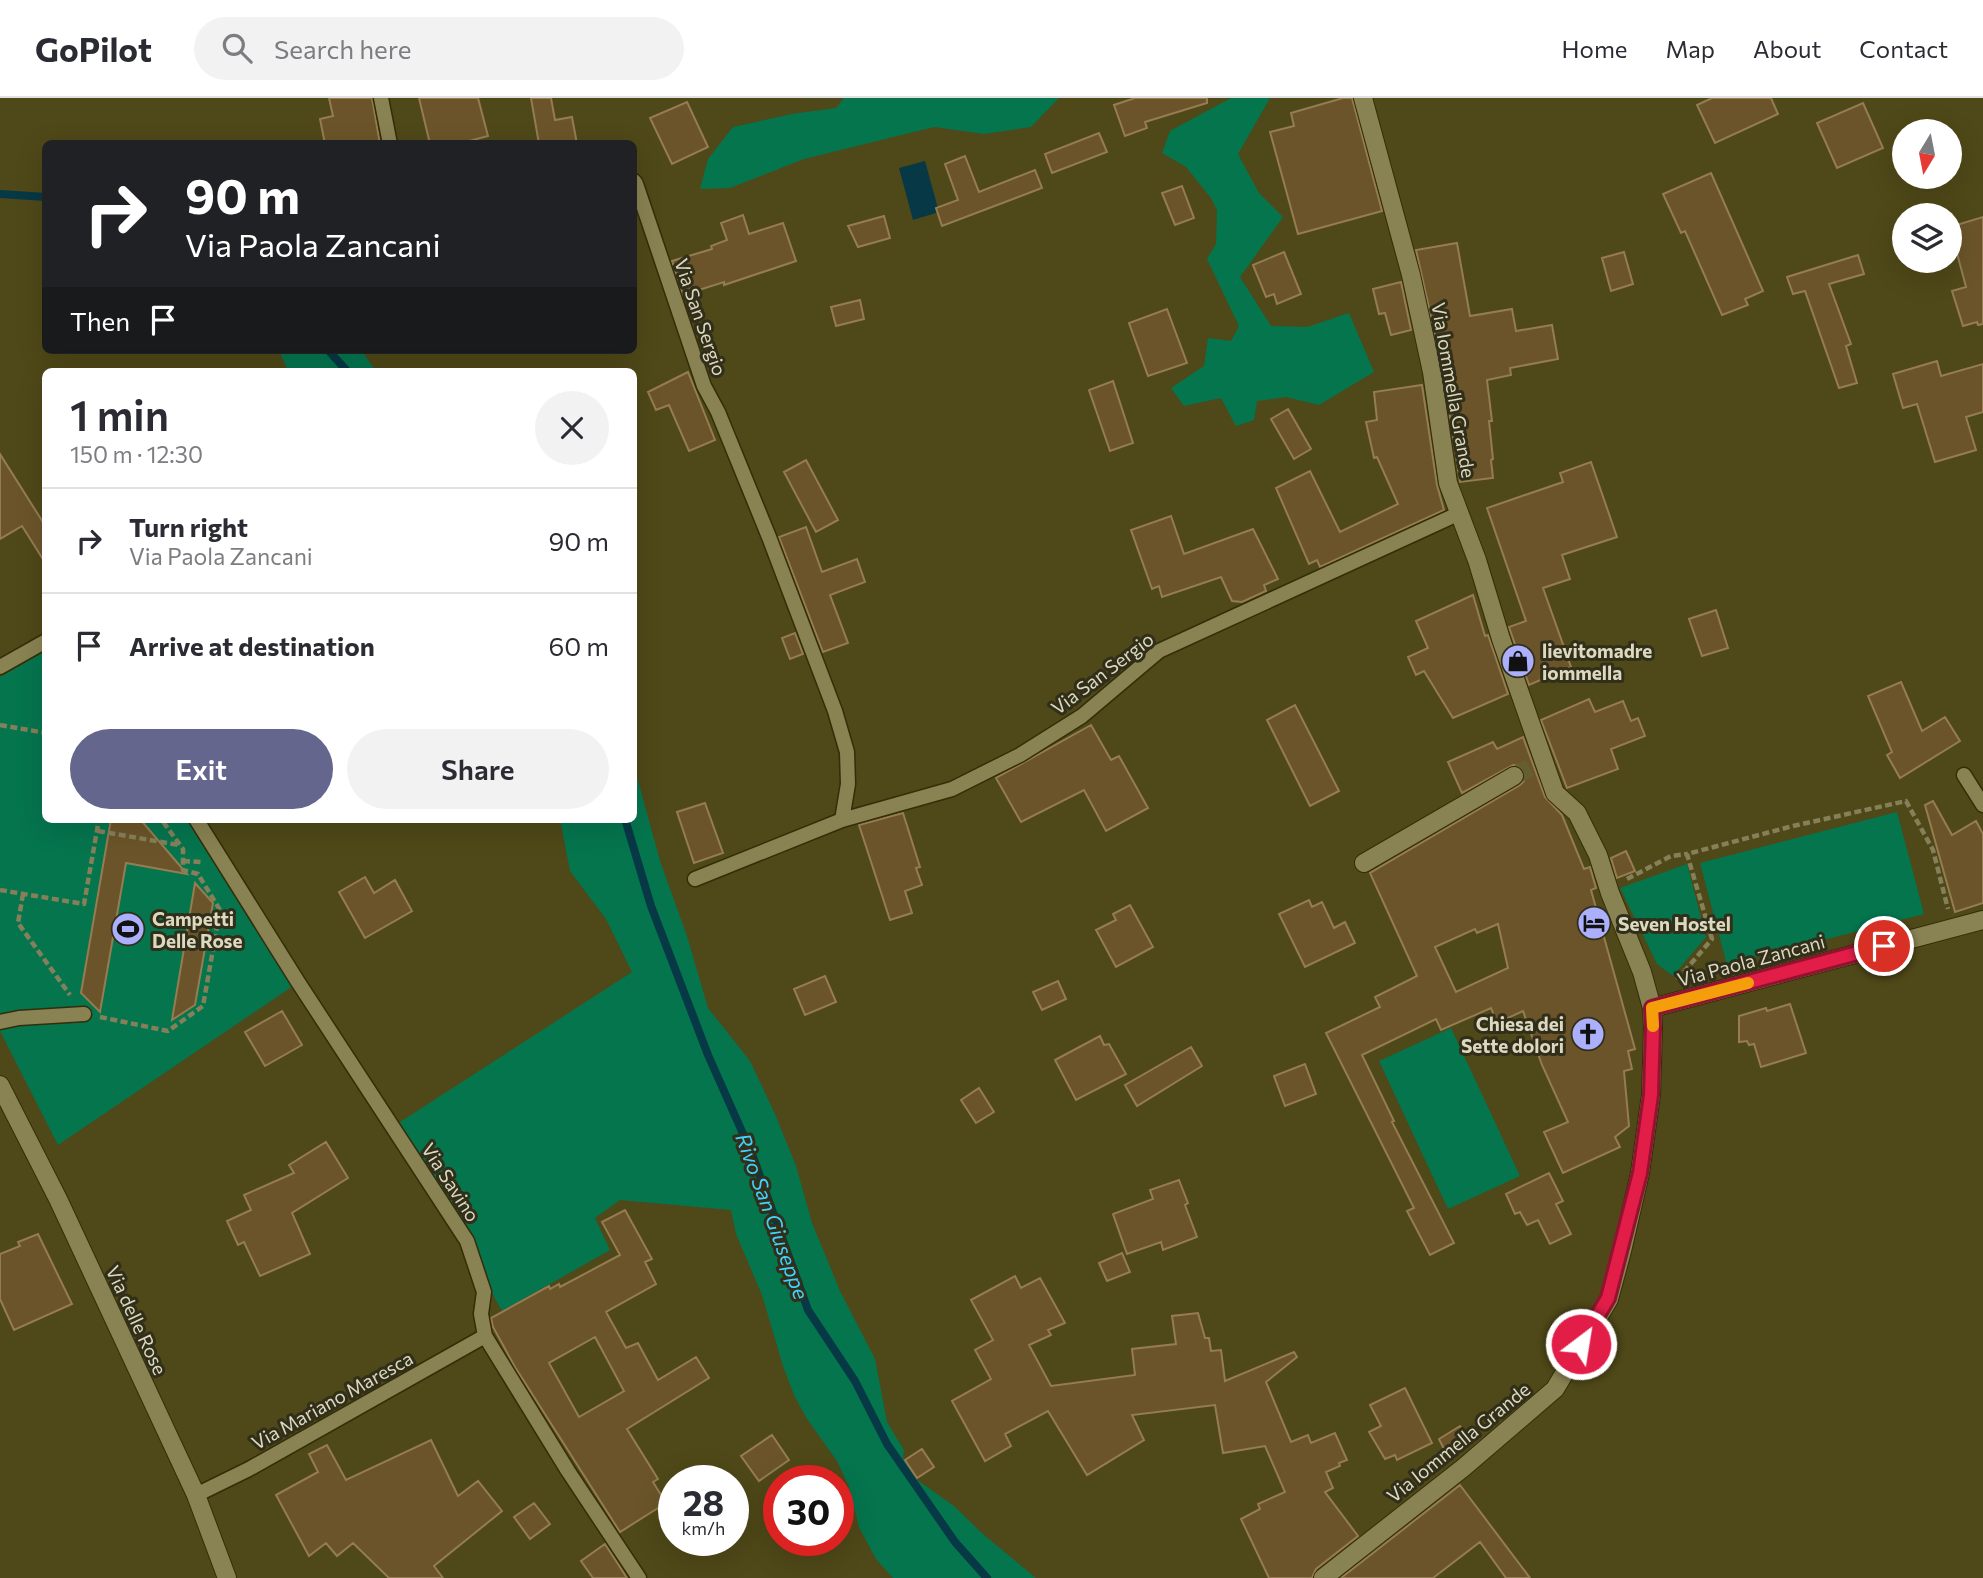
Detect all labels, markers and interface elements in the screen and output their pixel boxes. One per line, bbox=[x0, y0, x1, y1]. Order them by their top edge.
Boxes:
search box bbox=[194, 17, 684, 80]
text: GoPilot bbox=[35, 28, 152, 69]
icon: search bbox=[218, 29, 256, 67]
text: Search here bbox=[274, 33, 411, 64]
text: Home bbox=[1562, 34, 1628, 63]
text: Map bbox=[1666, 34, 1715, 63]
text: About bbox=[1753, 34, 1821, 63]
text: Contact bbox=[1859, 34, 1948, 63]
north arrow bbox=[1892, 119, 1962, 189]
map controls bbox=[1892, 119, 1962, 273]
text: 90 m bbox=[185, 164, 300, 224]
icon: right bbox=[70, 168, 161, 259]
button: layers bbox=[1892, 203, 1962, 273]
text: Via Paola Zancani bbox=[185, 224, 441, 264]
street label: Via San Sergio bbox=[670, 255, 732, 379]
street label: Via Iommella Grande bbox=[1427, 300, 1481, 480]
icon: arrive bbox=[144, 301, 182, 339]
text: Then bbox=[70, 305, 130, 336]
text: 1 min bbox=[70, 388, 169, 440]
button: close bbox=[535, 391, 609, 465]
text: 150 m · 12:30 bbox=[70, 440, 203, 468]
text: Turn right bbox=[129, 511, 248, 542]
icon: right bbox=[70, 522, 108, 560]
text: 90 m bbox=[549, 525, 609, 556]
text: Via Paola Zancani bbox=[129, 542, 313, 570]
icon: arrive bbox=[70, 627, 108, 665]
street label: Via San Sergio bbox=[1046, 627, 1158, 719]
text: Arrive at destination bbox=[129, 630, 375, 661]
text: 60 m bbox=[549, 630, 609, 661]
place label: lievitomadre iommella bbox=[1542, 639, 1652, 684]
shop icon: lievitomadre iommella bbox=[1499, 642, 1537, 680]
button: Exit bbox=[70, 729, 333, 809]
button: Share bbox=[347, 729, 609, 809]
hotel icon: Seven Hostel bbox=[1575, 904, 1613, 942]
place label: Campetti Delle Rose bbox=[152, 907, 242, 952]
sports icon: Campetti Delle Rose bbox=[109, 910, 147, 948]
place label: Seven Hostel bbox=[1618, 912, 1731, 935]
pin bbox=[1854, 916, 1914, 976]
icon: arrive bbox=[1865, 927, 1903, 965]
street label: Via Paola Zancani bbox=[1675, 929, 1827, 991]
place label: Chiesa dei Sette dolori bbox=[1461, 1012, 1564, 1057]
church icon: Chiesa dei Sette dolori bbox=[1569, 1015, 1607, 1053]
water label: Rivo San Giuseppe bbox=[731, 1129, 815, 1303]
street label: Via Savino bbox=[417, 1138, 485, 1226]
street label: Via delle Rose bbox=[102, 1262, 172, 1378]
position arrow bbox=[1544, 1307, 1618, 1381]
street label: Via Mariano Maresca bbox=[247, 1346, 417, 1454]
street label: Via Iommella Grande bbox=[1382, 1377, 1534, 1507]
speed limit sign: 30 bbox=[763, 1465, 854, 1556]
text: 28 bbox=[683, 1480, 724, 1523]
text: km/h bbox=[682, 1517, 725, 1539]

